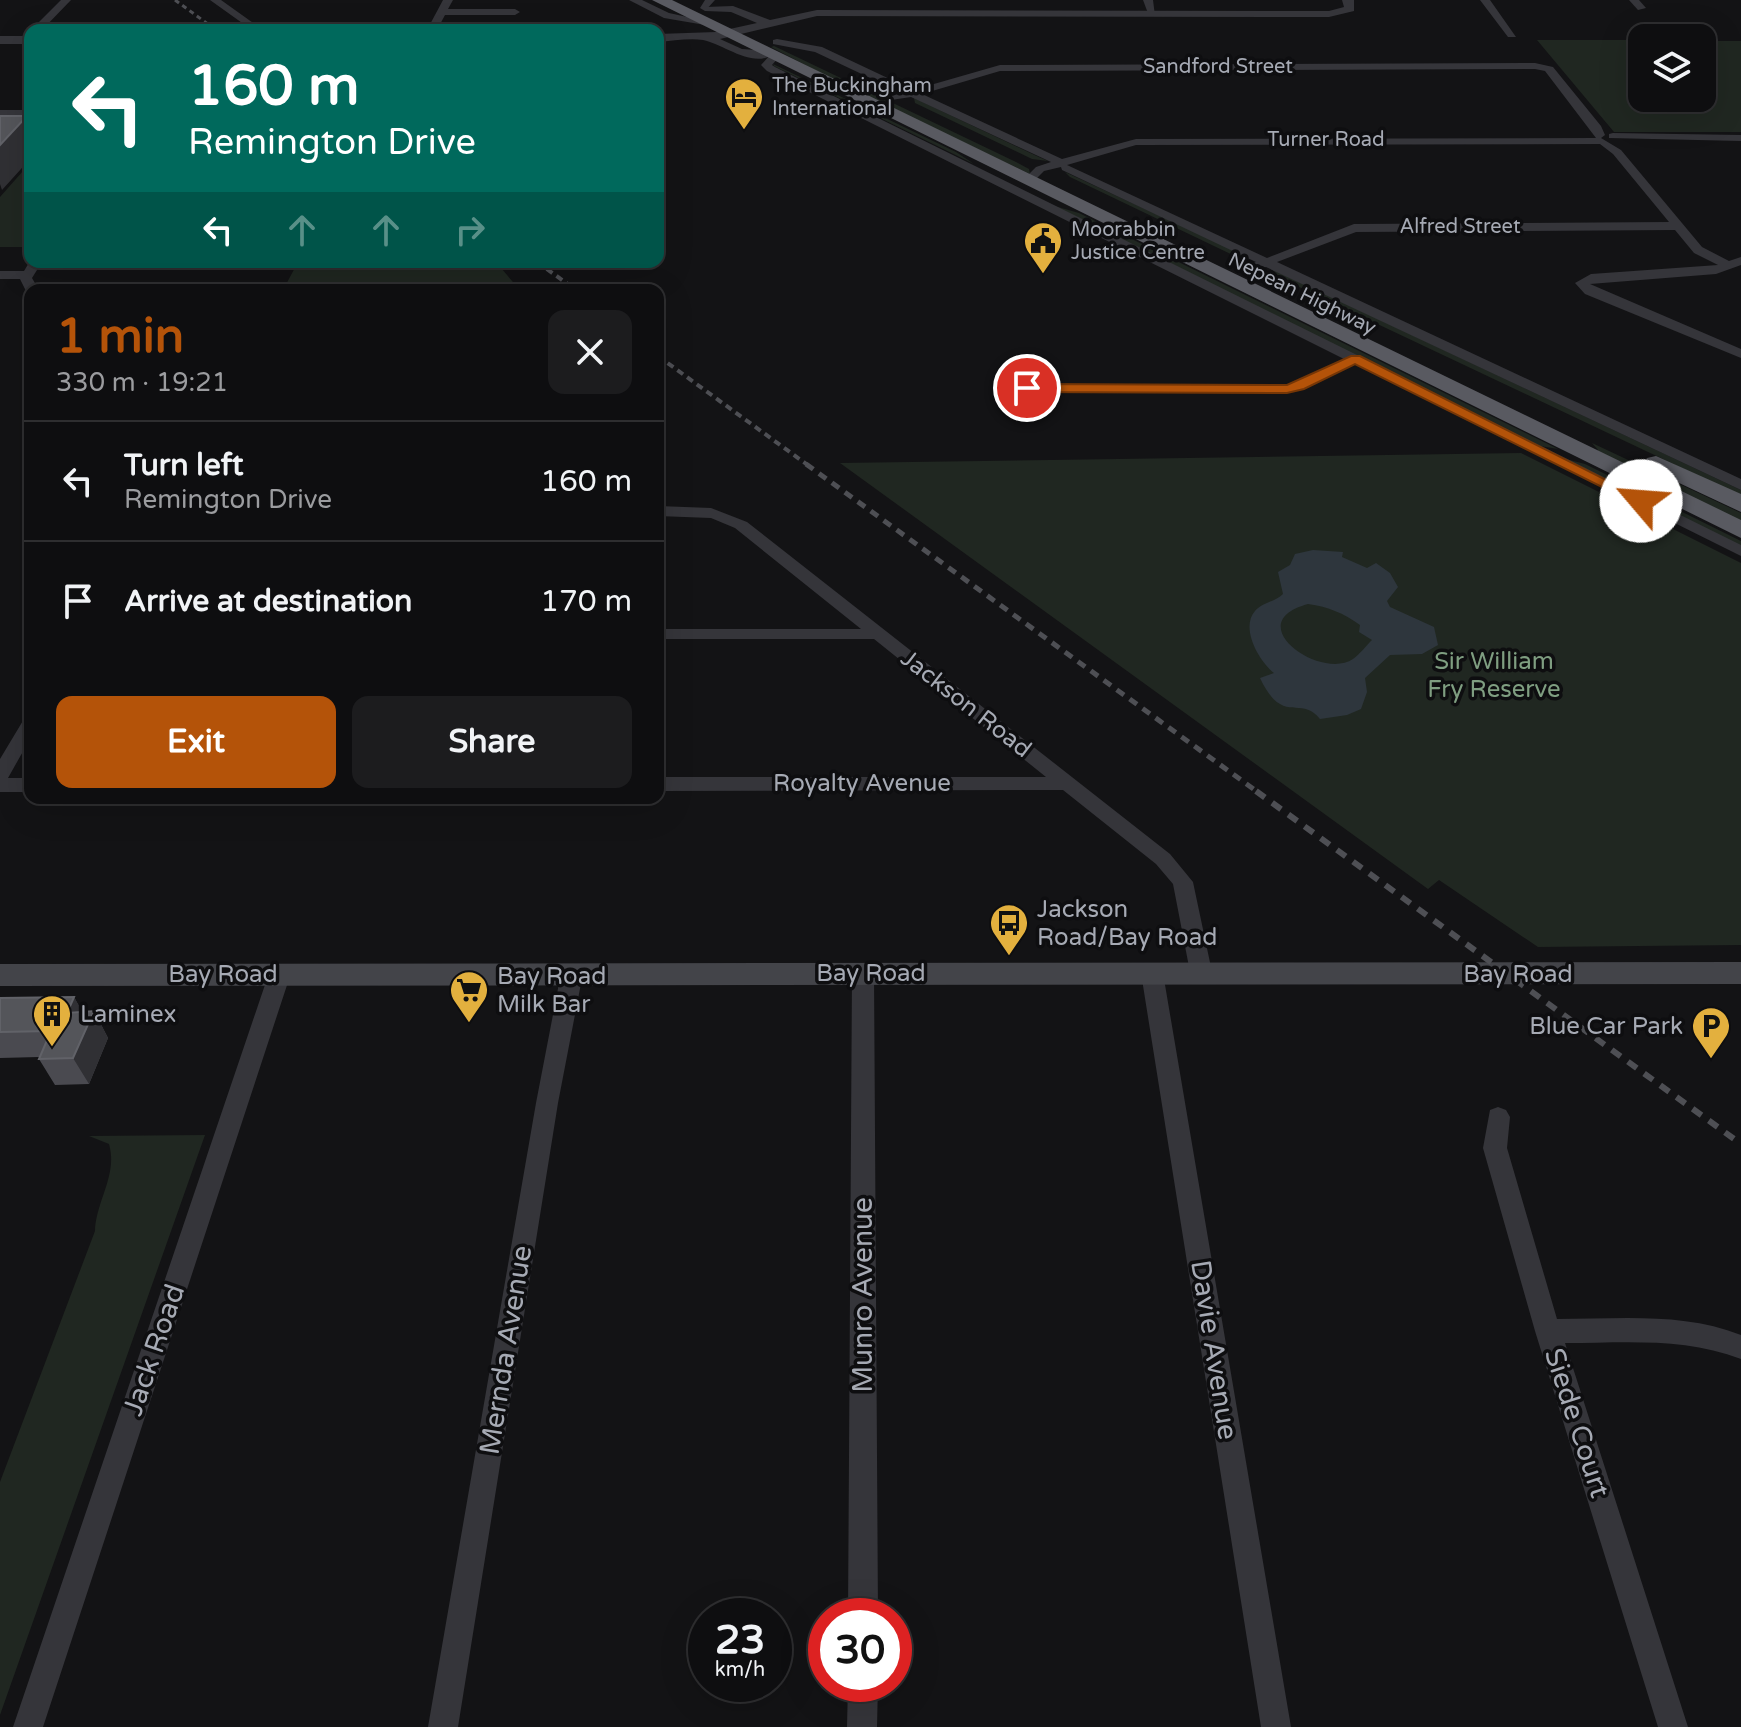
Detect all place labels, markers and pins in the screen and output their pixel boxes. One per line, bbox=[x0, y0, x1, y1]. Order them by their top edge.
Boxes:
place label: The Buckingham International bbox=[772, 74, 932, 121]
hotel icon: The Buckingham International bbox=[723, 76, 765, 131]
place label: Moorabbin Justice Centre bbox=[1071, 218, 1205, 265]
public building icon: Moorabbin Justice Centre bbox=[1022, 220, 1064, 275]
pin bbox=[993, 354, 1061, 422]
place label: Jackson Road/Bay Road bbox=[1037, 895, 1217, 952]
bus stop icon: Jackson Road/Bay Road bbox=[988, 902, 1030, 957]
place label: Bay Road Milk Bar bbox=[497, 962, 606, 1019]
supermarket icon: Bay Road Milk Bar bbox=[448, 969, 490, 1024]
building icon: Laminex bbox=[31, 993, 73, 1048]
place label: Laminex bbox=[80, 1000, 176, 1029]
parking icon: Blue Car Park bbox=[1690, 1005, 1732, 1060]
place label: Blue Car Park bbox=[1529, 1012, 1683, 1041]

